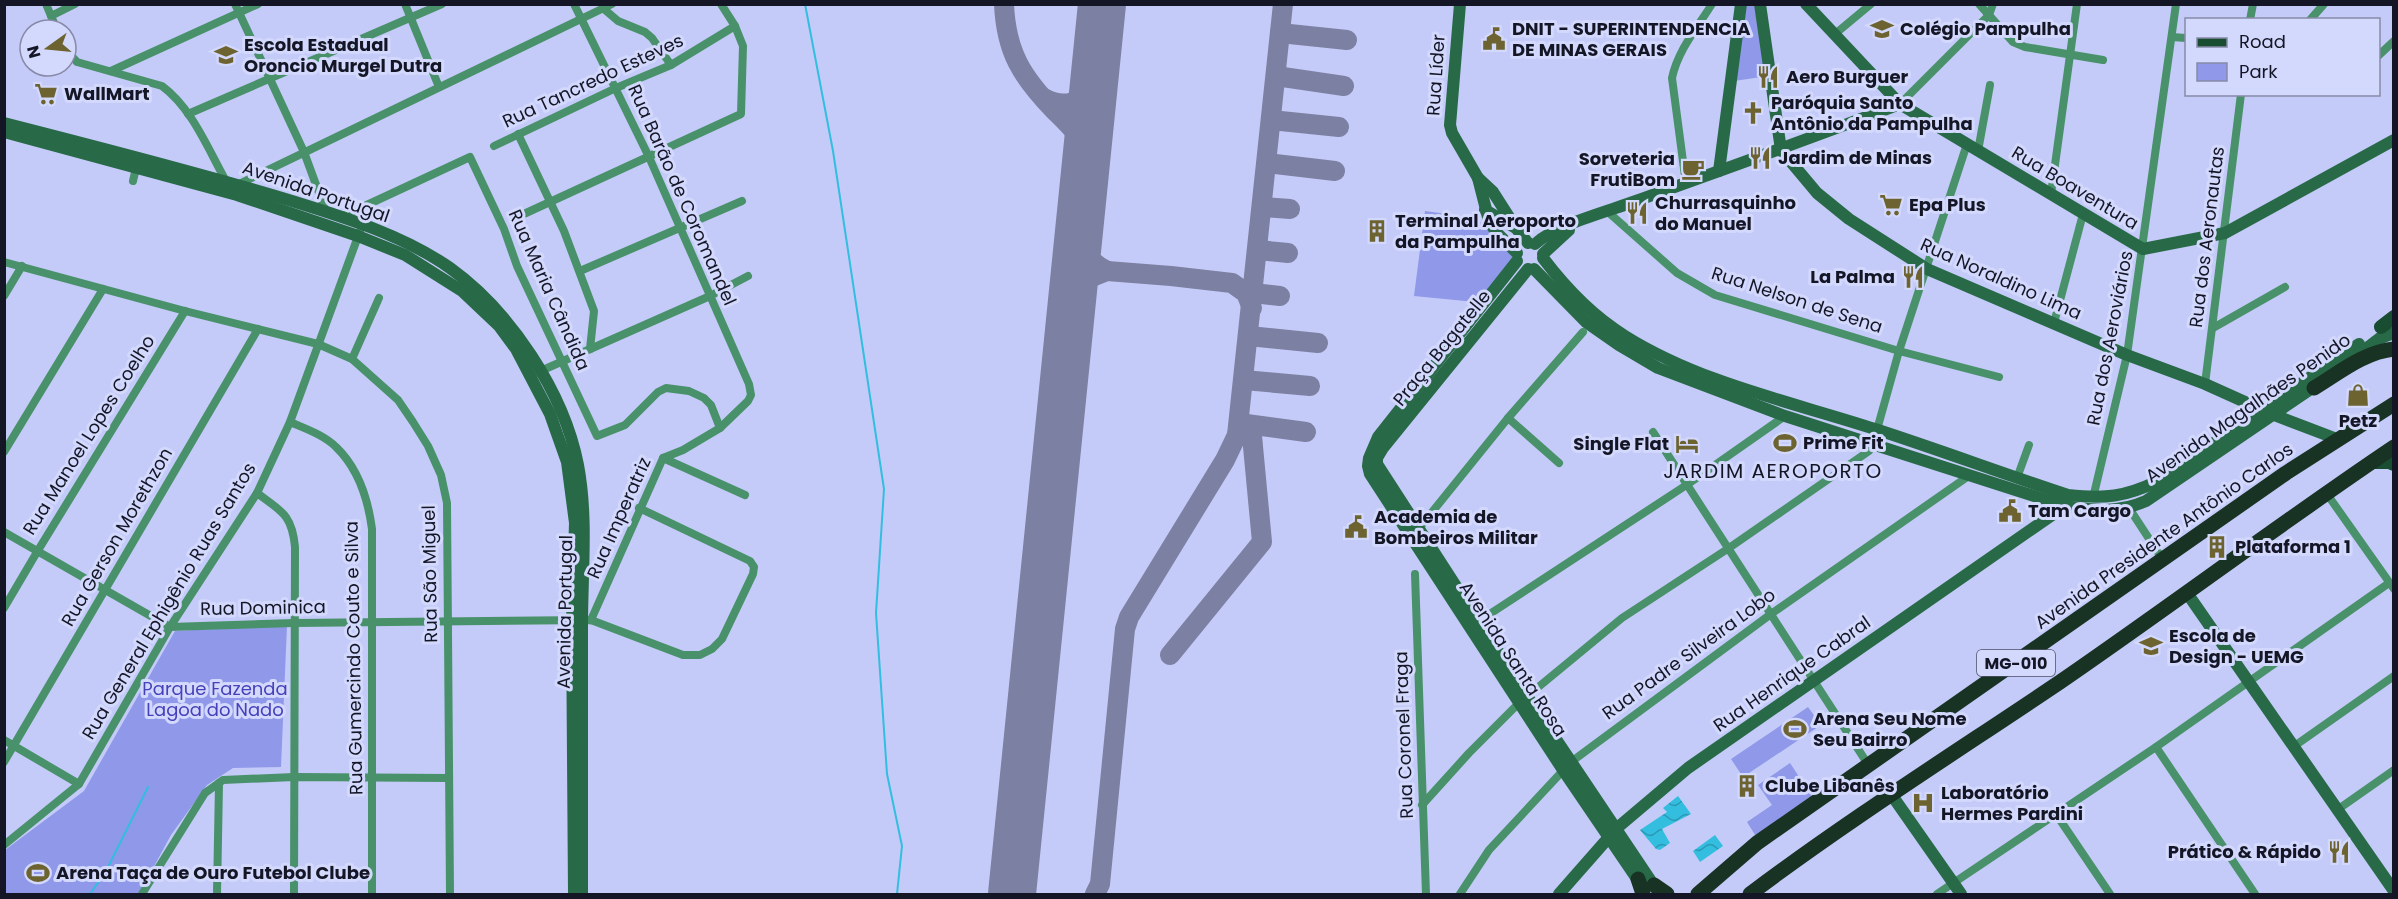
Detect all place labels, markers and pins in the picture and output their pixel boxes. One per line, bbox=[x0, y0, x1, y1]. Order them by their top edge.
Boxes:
place label: DNIT - SUPERINTENDENCIA DE MINAS GERAIS bbox=[1512, 16, 1751, 62]
school or university icon: Colégio Pampulha bbox=[1869, 16, 1895, 42]
place label: Colégio Pampulha bbox=[1900, 16, 2071, 41]
public building icon: DNIT - SUPERINTENDENCIA DE MINAS GERAIS bbox=[1481, 26, 1507, 52]
place label: Escola Estadual Oroncio Murgel Dutra bbox=[244, 32, 442, 78]
school or university icon: Escola Estadual Oroncio Murgel Dutra bbox=[213, 42, 239, 68]
restaurant icon: Aero Burguer bbox=[1755, 64, 1781, 90]
place label: Aero Burguer bbox=[1786, 64, 1908, 89]
supermarket icon: WallMart bbox=[33, 81, 59, 107]
place label: WallMart bbox=[64, 81, 150, 106]
place label: Paróquia Santo Antônio da Pampulha bbox=[1771, 90, 1973, 136]
church icon: Paróquia Santo Antônio da Pampulha bbox=[1740, 100, 1766, 126]
restaurant icon: Jardim de Minas bbox=[1747, 145, 1773, 171]
place label: Jardim de Minas bbox=[1778, 145, 1932, 170]
place label: Sorveteria FrutiBom bbox=[1579, 146, 1675, 192]
cafe icon: Sorveteria FrutiBom bbox=[1680, 156, 1706, 182]
place label: Churrasquinho do Manuel bbox=[1655, 190, 1796, 236]
supermarket icon: Epa Plus bbox=[1878, 192, 1904, 218]
place label: Epa Plus bbox=[1909, 192, 1986, 217]
restaurant icon: Churrasquinho do Manuel bbox=[1624, 200, 1650, 226]
place label: Terminal Aeroporto da Pampulha bbox=[1395, 208, 1576, 254]
building icon: Terminal Aeroporto da Pampulha bbox=[1364, 218, 1390, 244]
place label: La Palma bbox=[1810, 264, 1895, 289]
restaurant icon: La Palma bbox=[1900, 264, 1926, 290]
shop icon: Petz bbox=[2345, 382, 2371, 408]
place label: Petz bbox=[2339, 408, 2377, 433]
sports icon: Prime Fit bbox=[1772, 430, 1798, 456]
place label: Prime Fit bbox=[1803, 430, 1884, 455]
place label: Single Flat bbox=[1573, 431, 1669, 456]
hotel icon: Single Flat bbox=[1674, 431, 1700, 457]
public building icon: Tam Cargo bbox=[1997, 498, 2023, 524]
place label: Tam Cargo bbox=[2028, 498, 2131, 523]
place label: Academia de Bombeiros Militar bbox=[1374, 504, 1538, 550]
public building icon: Academia de Bombeiros Militar bbox=[1343, 514, 1369, 540]
building icon: Plataforma 1 bbox=[2204, 534, 2230, 560]
place label: Plataforma 1 bbox=[2235, 534, 2351, 559]
place label: Escola de Design - UEMG bbox=[2169, 623, 2304, 669]
school or university icon: Escola de Design - UEMG bbox=[2138, 633, 2164, 659]
place label: Arena Seu Nome Seu Bairro bbox=[1813, 706, 1967, 752]
sports icon: Arena Seu Nome Seu Bairro bbox=[1782, 716, 1808, 742]
building icon: Clube Libanês bbox=[1734, 773, 1760, 799]
place label: Clube Libanês bbox=[1765, 773, 1895, 798]
place label: Laboratório Hermes Pardini bbox=[1941, 780, 2083, 826]
hospital icon: Laboratório Hermes Pardini bbox=[1910, 790, 1936, 816]
place label: Prático & Rápido bbox=[2168, 839, 2321, 864]
restaurant icon: Prático & Rápido bbox=[2326, 839, 2352, 865]
sports icon: Arena Taça de Ouro Futebol Clube bbox=[25, 860, 51, 886]
place label: Arena Taça de Ouro Futebol Clube bbox=[56, 860, 370, 885]

